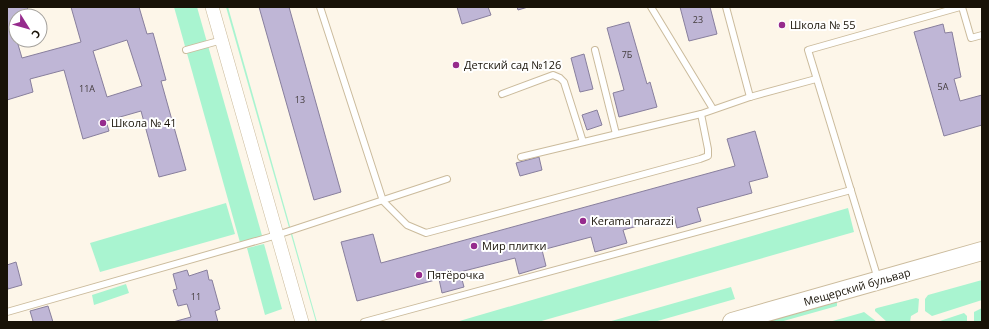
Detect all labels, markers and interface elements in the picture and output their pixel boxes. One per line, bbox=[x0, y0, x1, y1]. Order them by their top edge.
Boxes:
north arrow bbox=[8, 8, 48, 48]
house number: 23 bbox=[693, 13, 703, 26]
place label: Школа № 55 bbox=[790, 17, 856, 32]
marker: Школа № 55 bbox=[777, 20, 787, 30]
text: С bbox=[28, 27, 44, 42]
house number: 7Б bbox=[622, 48, 633, 61]
place label: Детский сад №126 bbox=[464, 57, 561, 72]
marker: Детский сад №126 bbox=[451, 60, 461, 70]
house number: 5А bbox=[938, 80, 949, 93]
house number: 11А bbox=[79, 82, 95, 95]
house number: 13 bbox=[295, 93, 305, 106]
place label: Школа № 41 bbox=[111, 115, 177, 130]
marker: Школа № 41 bbox=[98, 118, 108, 128]
place label: Kerama marazzi bbox=[591, 213, 674, 228]
marker: Kerama marazzi bbox=[578, 216, 588, 226]
place label: Мир плитки bbox=[482, 238, 546, 253]
marker: Мир плитки bbox=[469, 241, 479, 251]
street label: Мещерский бульвар bbox=[802, 264, 912, 309]
place label: Пятёрочка bbox=[427, 267, 484, 282]
marker: Пятёрочка bbox=[414, 270, 424, 280]
house number: 11 bbox=[191, 290, 201, 303]

